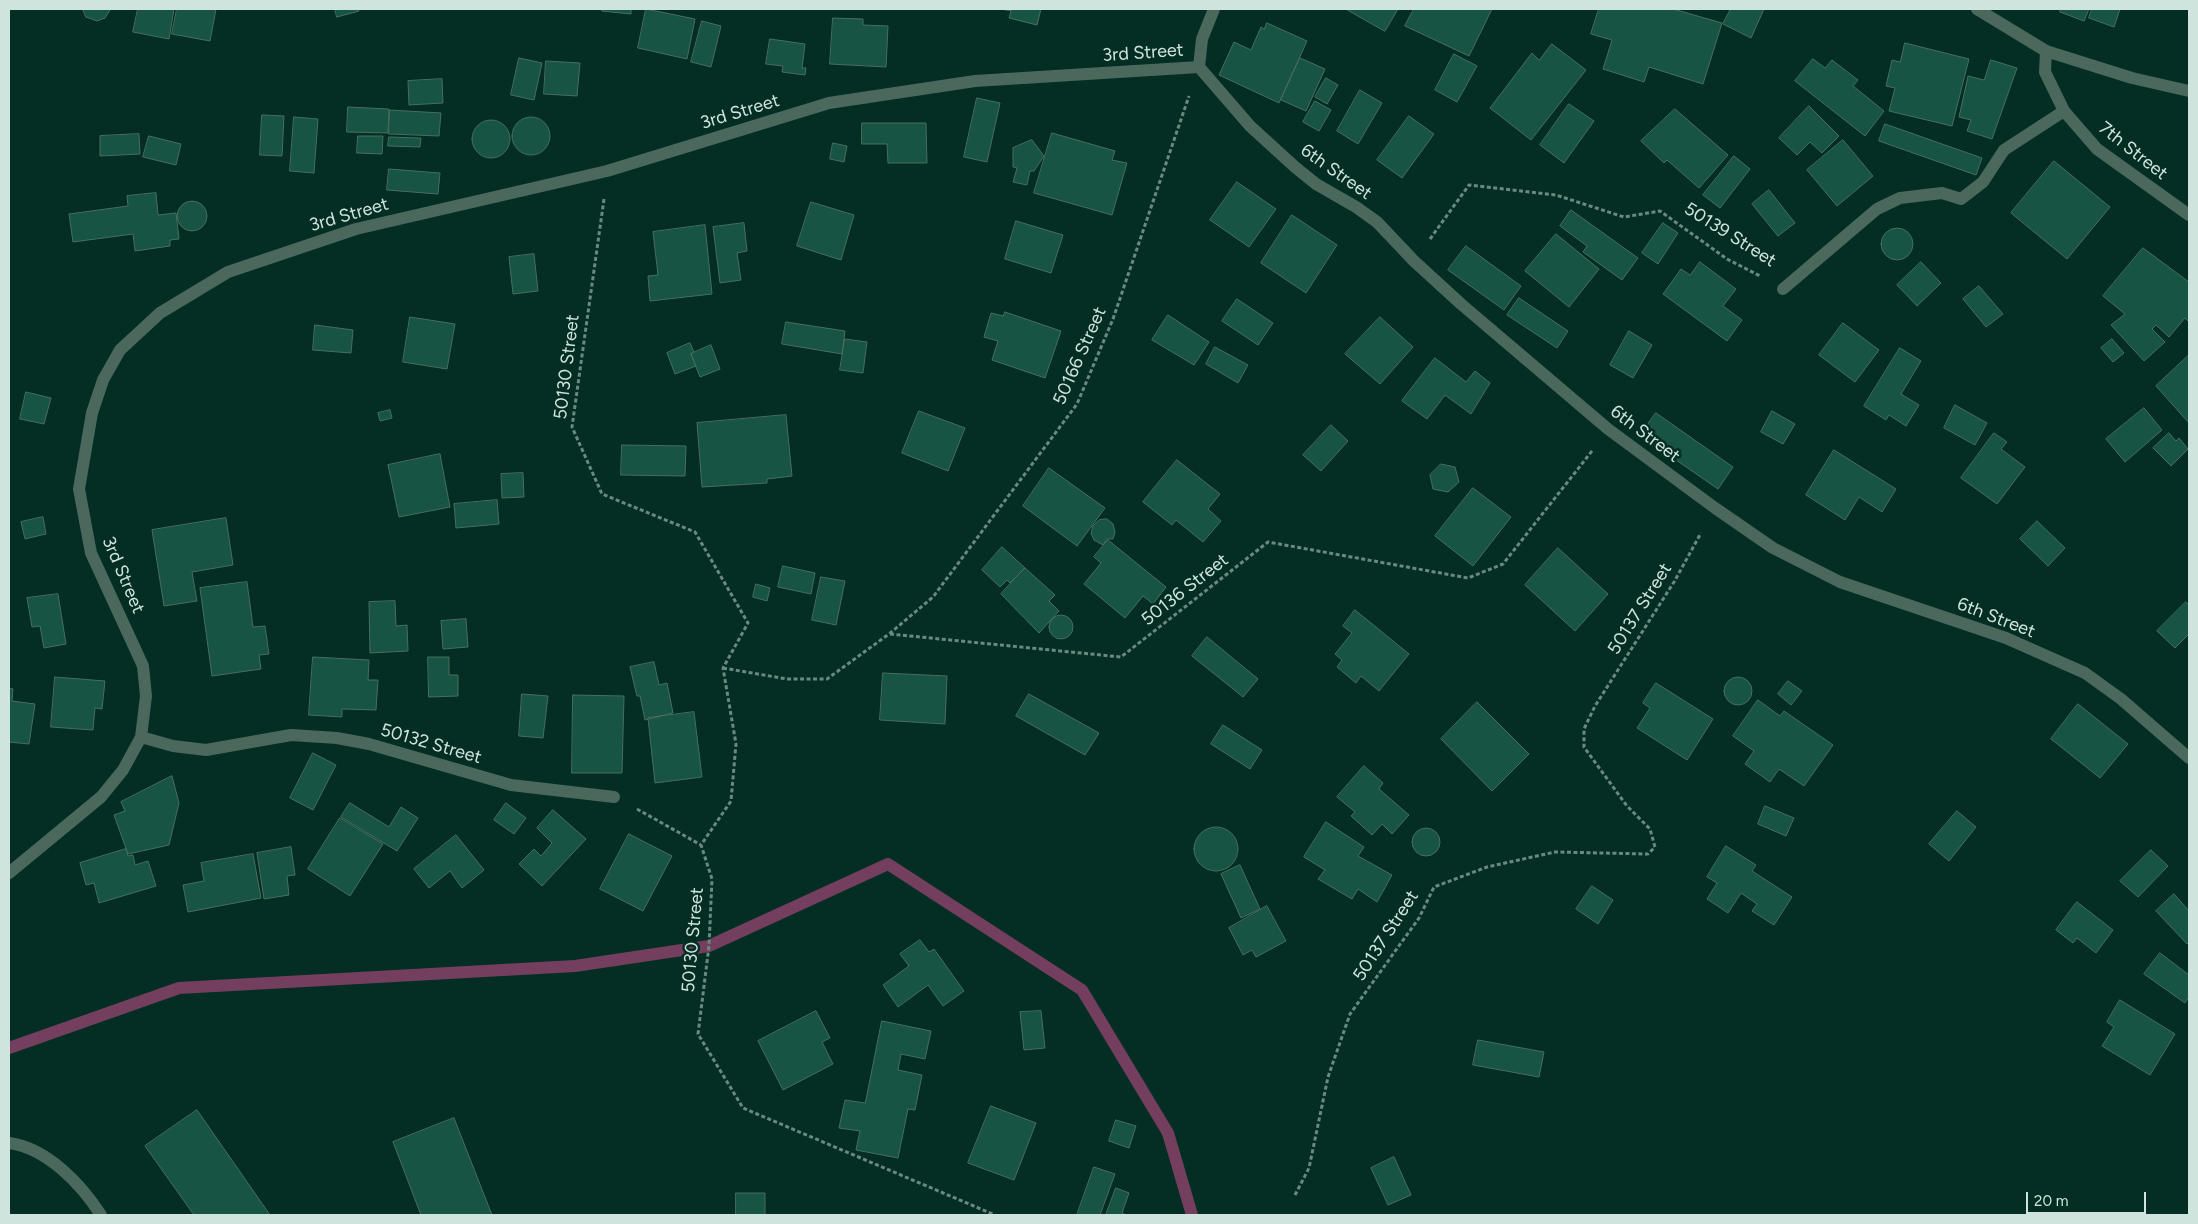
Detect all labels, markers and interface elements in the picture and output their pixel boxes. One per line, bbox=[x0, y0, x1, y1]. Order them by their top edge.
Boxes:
street label: 3rd Street bbox=[1102, 39, 1184, 67]
street label: 3rd Street bbox=[698, 90, 782, 134]
street label: 7th Street bbox=[2094, 117, 2172, 185]
street label: 6th Street bbox=[1296, 140, 1376, 204]
street label: 3rd Street bbox=[307, 193, 391, 237]
street label: 50139 Street bbox=[1680, 198, 1780, 272]
street label: 50166 Street bbox=[1049, 304, 1111, 408]
street label: 50130 Street bbox=[550, 313, 584, 421]
street label: 6th Street bbox=[1606, 401, 1684, 467]
street label: 3rd Street bbox=[97, 533, 149, 617]
street label: 50136 Street bbox=[1137, 549, 1233, 631]
street label: 50137 Street bbox=[1603, 559, 1677, 659]
street label: 6th Street bbox=[1954, 593, 2038, 643]
street label: 50132 Street bbox=[378, 719, 484, 769]
street label: 50130 Street bbox=[678, 887, 708, 993]
street label: 50137 Street bbox=[1349, 887, 1423, 985]
scale bar bbox=[2028, 1182, 2148, 1214]
text: 20 m bbox=[2034, 1192, 2068, 1210]

